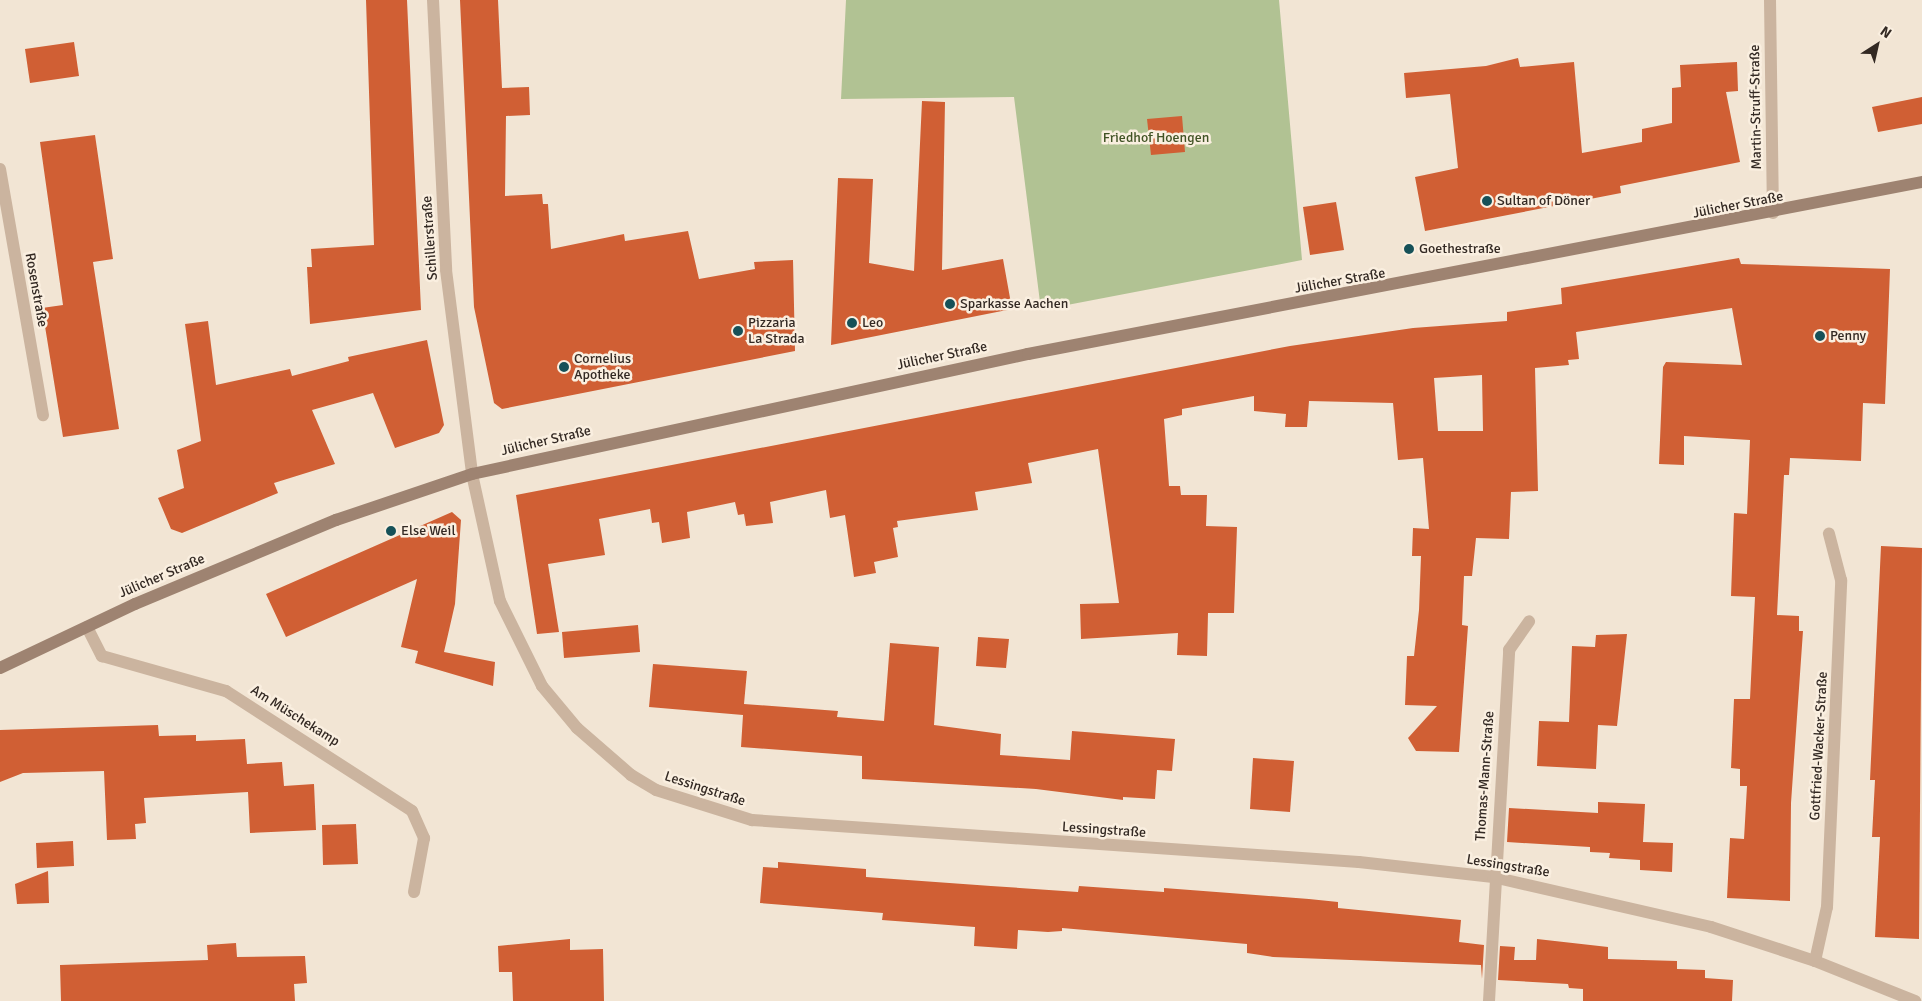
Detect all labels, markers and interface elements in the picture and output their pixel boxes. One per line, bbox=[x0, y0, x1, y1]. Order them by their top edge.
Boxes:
north arrow bbox=[1852, 20, 1902, 70]
text: N bbox=[1877, 23, 1895, 42]
street label: Martin-Struff-Straße bbox=[1747, 44, 1765, 170]
park label: Friedhof Hoengen bbox=[1103, 130, 1209, 146]
street label: Jülicher Straße bbox=[1691, 188, 1785, 222]
place label: Sultan of Döner bbox=[1497, 193, 1590, 209]
street label: Schillerstraße bbox=[419, 195, 441, 281]
marker: Sultan of Döner bbox=[1481, 195, 1493, 207]
place label: Goethestraße bbox=[1419, 241, 1501, 257]
marker: Goethestraße bbox=[1403, 243, 1415, 255]
street label: Rosenstraße bbox=[21, 251, 51, 329]
street label: Jülicher Straße bbox=[1293, 265, 1387, 297]
place label: Sparkasse Aachen bbox=[960, 296, 1068, 312]
marker: Sparkasse Aachen bbox=[944, 298, 956, 310]
place label: Pizzaria La Strada bbox=[748, 315, 805, 348]
place label: Leo bbox=[862, 315, 883, 331]
marker: Leo bbox=[846, 317, 858, 329]
marker: Pizzaria La Strada bbox=[732, 325, 744, 337]
place label: Penny bbox=[1830, 328, 1866, 344]
marker: Penny bbox=[1814, 330, 1826, 342]
street label: Jülicher Straße bbox=[895, 338, 989, 374]
place label: Cornelius Apotheke bbox=[574, 351, 631, 384]
marker: Cornelius Apotheke bbox=[558, 361, 570, 373]
street label: Jülicher Straße bbox=[499, 422, 593, 460]
place label: Else Weil bbox=[401, 523, 456, 539]
marker: Else Weil bbox=[385, 525, 397, 537]
street label: Jülicher Straße bbox=[116, 550, 208, 602]
street label: Gottfried-Wacker-Straße bbox=[1807, 671, 1831, 821]
street label: Am Müschekamp bbox=[247, 682, 343, 750]
street label: Thomas-Mann-Straße bbox=[1472, 710, 1498, 842]
street label: Lessingstraße bbox=[662, 768, 748, 810]
street label: Lessingstraße bbox=[1062, 819, 1146, 841]
street label: Lessingstraße bbox=[1465, 851, 1551, 881]

